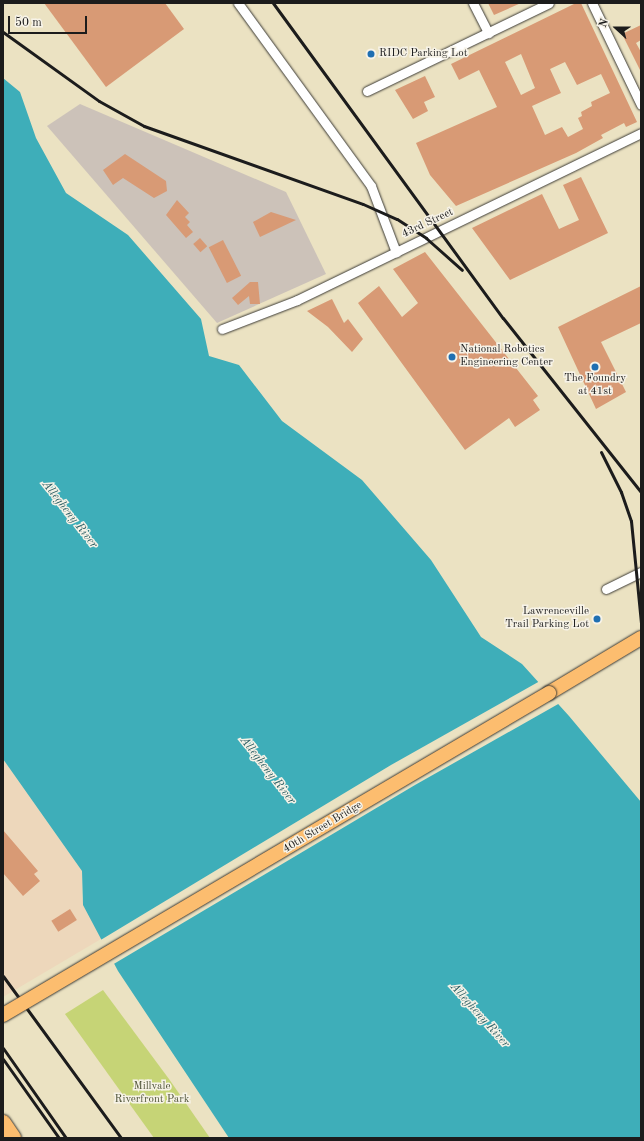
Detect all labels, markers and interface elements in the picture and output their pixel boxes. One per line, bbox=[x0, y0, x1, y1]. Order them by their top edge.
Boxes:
scale bar bbox=[10, 8, 89, 34]
north arrow bbox=[596, 8, 636, 48]
text: 50 m bbox=[15, 17, 42, 29]
text: N bbox=[598, 18, 611, 29]
place label: RIDC Parking Lot bbox=[379, 47, 468, 61]
marker: RIDC Parking Lot bbox=[366, 49, 376, 59]
street label: 43rd Street bbox=[400, 206, 456, 242]
place label: National Robotics Engineering Center bbox=[460, 344, 553, 370]
marker: National Robotics Engineering Center bbox=[447, 352, 457, 362]
marker: The Foundry at 41st bbox=[590, 362, 600, 372]
place label: The Foundry at 41st bbox=[564, 373, 626, 399]
water label: Allegheny River bbox=[38, 478, 100, 552]
place label: Lawrenceville Trail Parking Lot bbox=[505, 606, 589, 632]
marker: Lawrenceville Trail Parking Lot bbox=[592, 614, 602, 624]
water label: Allegheny River bbox=[236, 734, 298, 808]
street label: 40th Street Bridge bbox=[281, 799, 365, 857]
water label: Allegheny River bbox=[446, 981, 512, 1051]
park label: Millvale Riverfront Park bbox=[115, 1081, 189, 1107]

